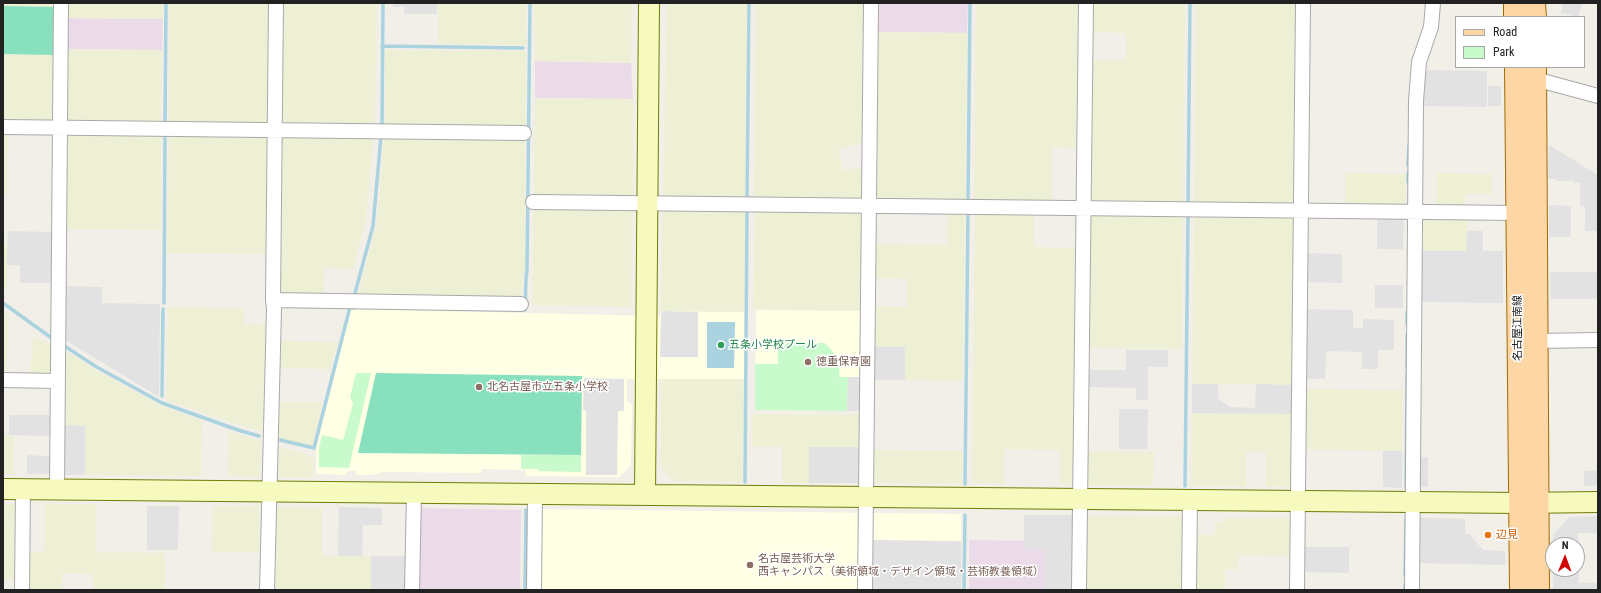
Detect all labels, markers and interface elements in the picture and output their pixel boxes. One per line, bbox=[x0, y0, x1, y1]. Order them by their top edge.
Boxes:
legend bbox=[1455, 16, 1585, 68]
text: Road bbox=[1493, 25, 1517, 39]
text: Park bbox=[1493, 45, 1514, 59]
street label: 名古屋江南線 bbox=[1511, 295, 1525, 361]
place label: 五条小学校プール bbox=[729, 338, 817, 352]
marker: 五条小学校プール bbox=[716, 340, 726, 350]
place label: 徳重保育園 bbox=[816, 355, 871, 369]
marker: 徳重保育園 bbox=[803, 357, 813, 367]
place label: 北名古屋市立五条小学校 bbox=[487, 380, 608, 394]
marker: 北名古屋市立五条小学校 bbox=[474, 382, 484, 392]
place label: 辺見 bbox=[1496, 528, 1518, 542]
marker: 辺見 bbox=[1483, 530, 1493, 540]
north arrow bbox=[1545, 537, 1585, 577]
text: N bbox=[1562, 539, 1569, 552]
place label: 名古屋芸術大学 西キャンパス（美術領域・デザイン領域・芸術教養領域） bbox=[758, 552, 1044, 578]
marker: 名古屋芸術大学 西キャンパス（美術領域・デザイン領域・芸術教養領域） bbox=[745, 560, 755, 570]

